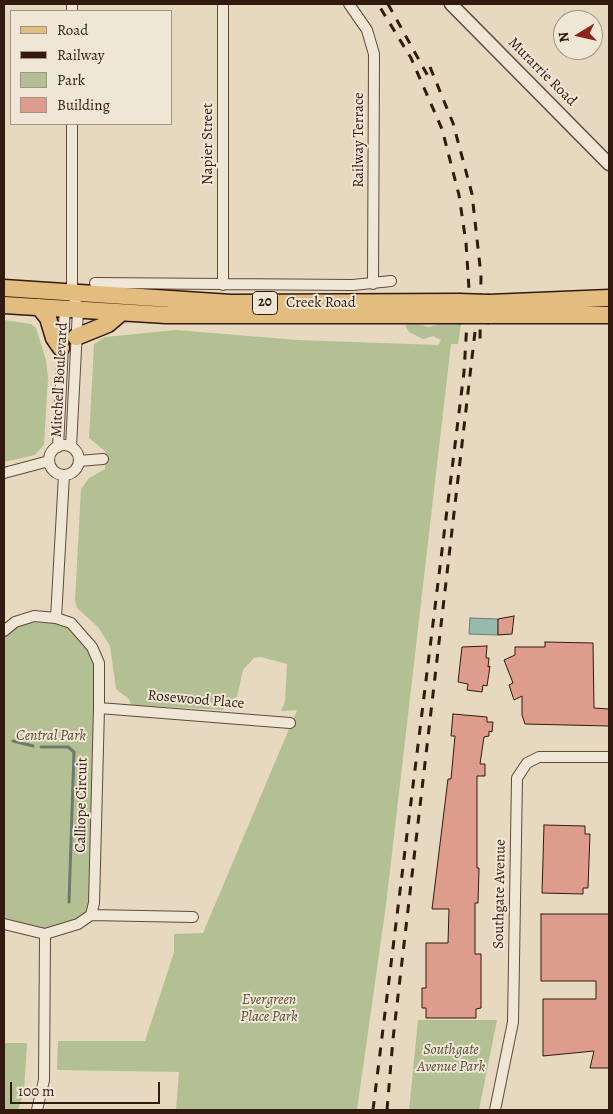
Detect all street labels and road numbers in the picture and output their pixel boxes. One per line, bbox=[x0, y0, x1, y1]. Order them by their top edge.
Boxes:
street label: Murarrie Road bbox=[504, 34, 580, 110]
street label: Railway Terrace bbox=[350, 92, 368, 188]
street label: Napier Street bbox=[199, 103, 217, 185]
road number: 20 bbox=[252, 292, 278, 314]
street label: Creek Road bbox=[286, 294, 356, 312]
street label: Mitchell Boulevard bbox=[48, 322, 72, 438]
street label: Rosewood Place bbox=[147, 687, 245, 713]
street label: Calliope Circuit bbox=[72, 757, 92, 853]
street label: Southgate Avenue bbox=[490, 839, 510, 949]

